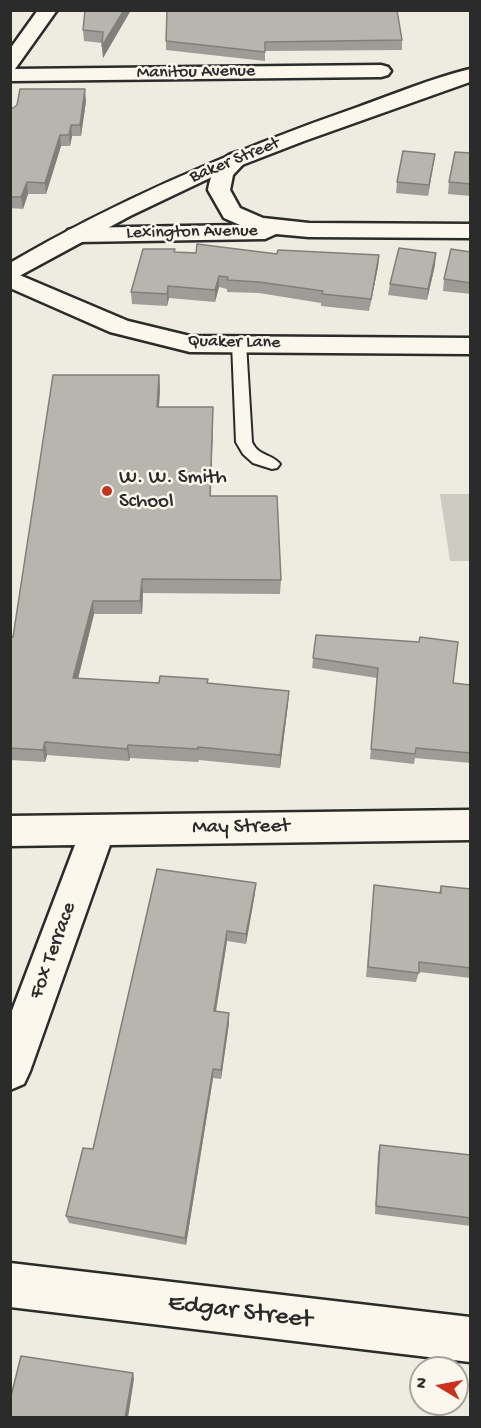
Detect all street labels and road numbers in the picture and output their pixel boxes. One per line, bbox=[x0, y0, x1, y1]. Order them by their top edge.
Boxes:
street label: Manitou Avenue bbox=[137, 61, 255, 85]
street label: Baker Street bbox=[187, 133, 283, 189]
street label: Lexington Avenue bbox=[126, 221, 258, 245]
street label: Quaker Lane bbox=[187, 331, 281, 355]
street label: May Street bbox=[192, 815, 290, 841]
street label: Fox Terrace bbox=[25, 899, 83, 1003]
street label: Edgar Street bbox=[166, 1289, 314, 1337]

